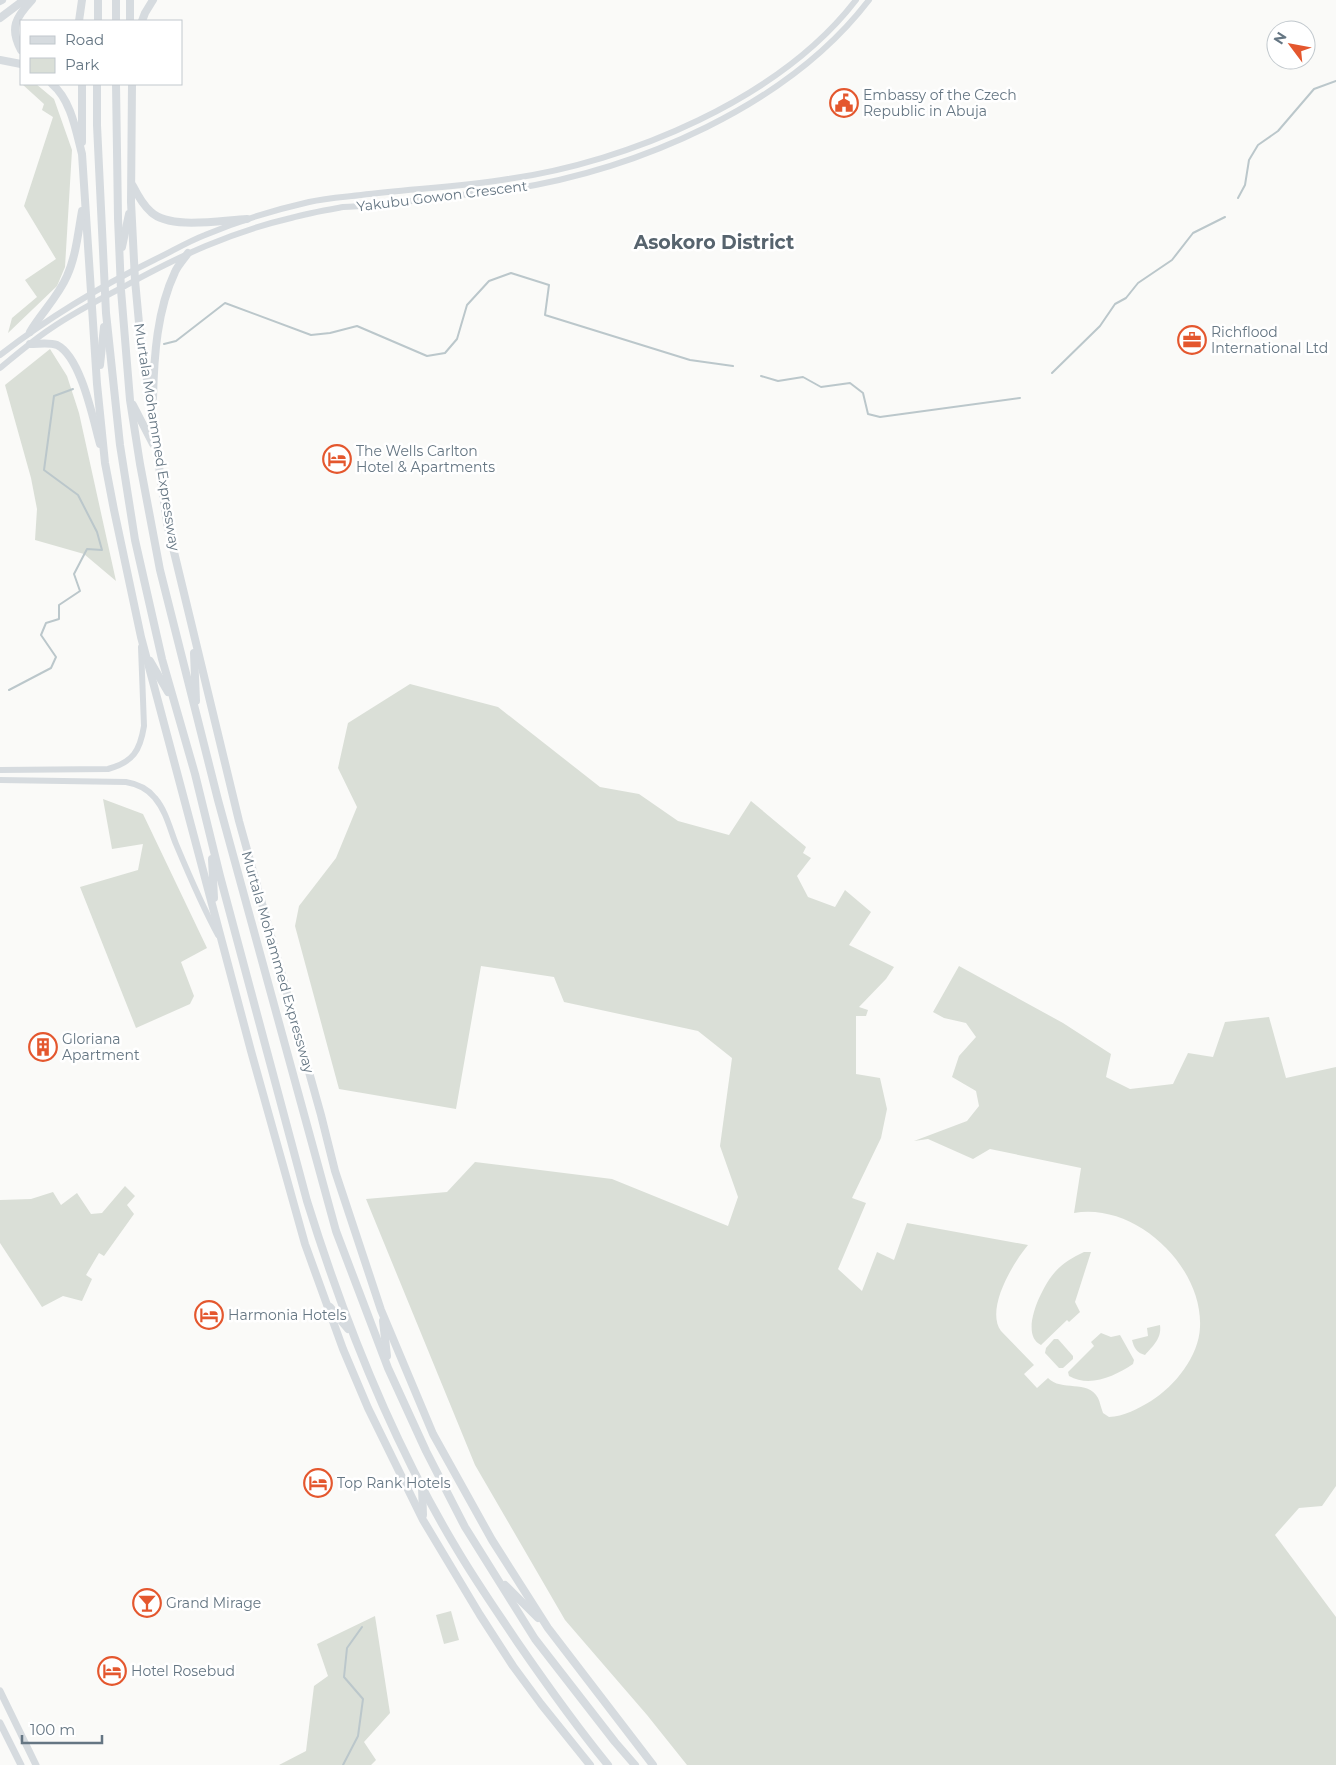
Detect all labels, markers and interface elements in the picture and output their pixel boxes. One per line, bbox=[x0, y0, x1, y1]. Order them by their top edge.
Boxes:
legend bbox=[20, 20, 182, 85]
north arrow bbox=[1266, 20, 1316, 70]
text: N bbox=[1269, 29, 1291, 48]
text: Road bbox=[65, 30, 104, 49]
text: Park bbox=[65, 55, 99, 74]
place label: Embassy of the Czech Republic in Abuja bbox=[863, 86, 1017, 120]
public building icon: Embassy of the Czech Republic in Abuja bbox=[829, 88, 859, 118]
street label: Yakubu Gowon Crescent bbox=[356, 177, 529, 215]
district label: Asokoro District bbox=[633, 231, 794, 254]
street label: Murtala Mohammed Expressway bbox=[130, 322, 184, 553]
place label: Richflood International Ltd bbox=[1211, 323, 1328, 357]
office icon: Richflood International Ltd bbox=[1177, 325, 1207, 355]
place label: The Wells Carlton Hotel & Apartments bbox=[356, 442, 495, 476]
hotel icon: The Wells Carlton Hotel & Apartments bbox=[322, 444, 352, 474]
street label: Murtala Mohammed Expressway bbox=[238, 849, 319, 1076]
place label: Gloriana Apartment bbox=[62, 1030, 140, 1064]
building icon: Gloriana Apartment bbox=[28, 1032, 58, 1062]
hotel icon: Harmonia Hotels bbox=[194, 1300, 224, 1330]
place label: Harmonia Hotels bbox=[228, 1306, 347, 1324]
hotel icon: Top Rank Hotels bbox=[303, 1468, 333, 1498]
place label: Top Rank Hotels bbox=[337, 1474, 451, 1492]
bar icon: Grand Mirage bbox=[132, 1588, 162, 1618]
place label: Grand Mirage bbox=[166, 1594, 261, 1612]
hotel icon: Hotel Rosebud bbox=[97, 1656, 127, 1686]
place label: Hotel Rosebud bbox=[131, 1662, 235, 1680]
scale bar bbox=[22, 1712, 102, 1744]
text: 100 m bbox=[30, 1720, 75, 1739]

